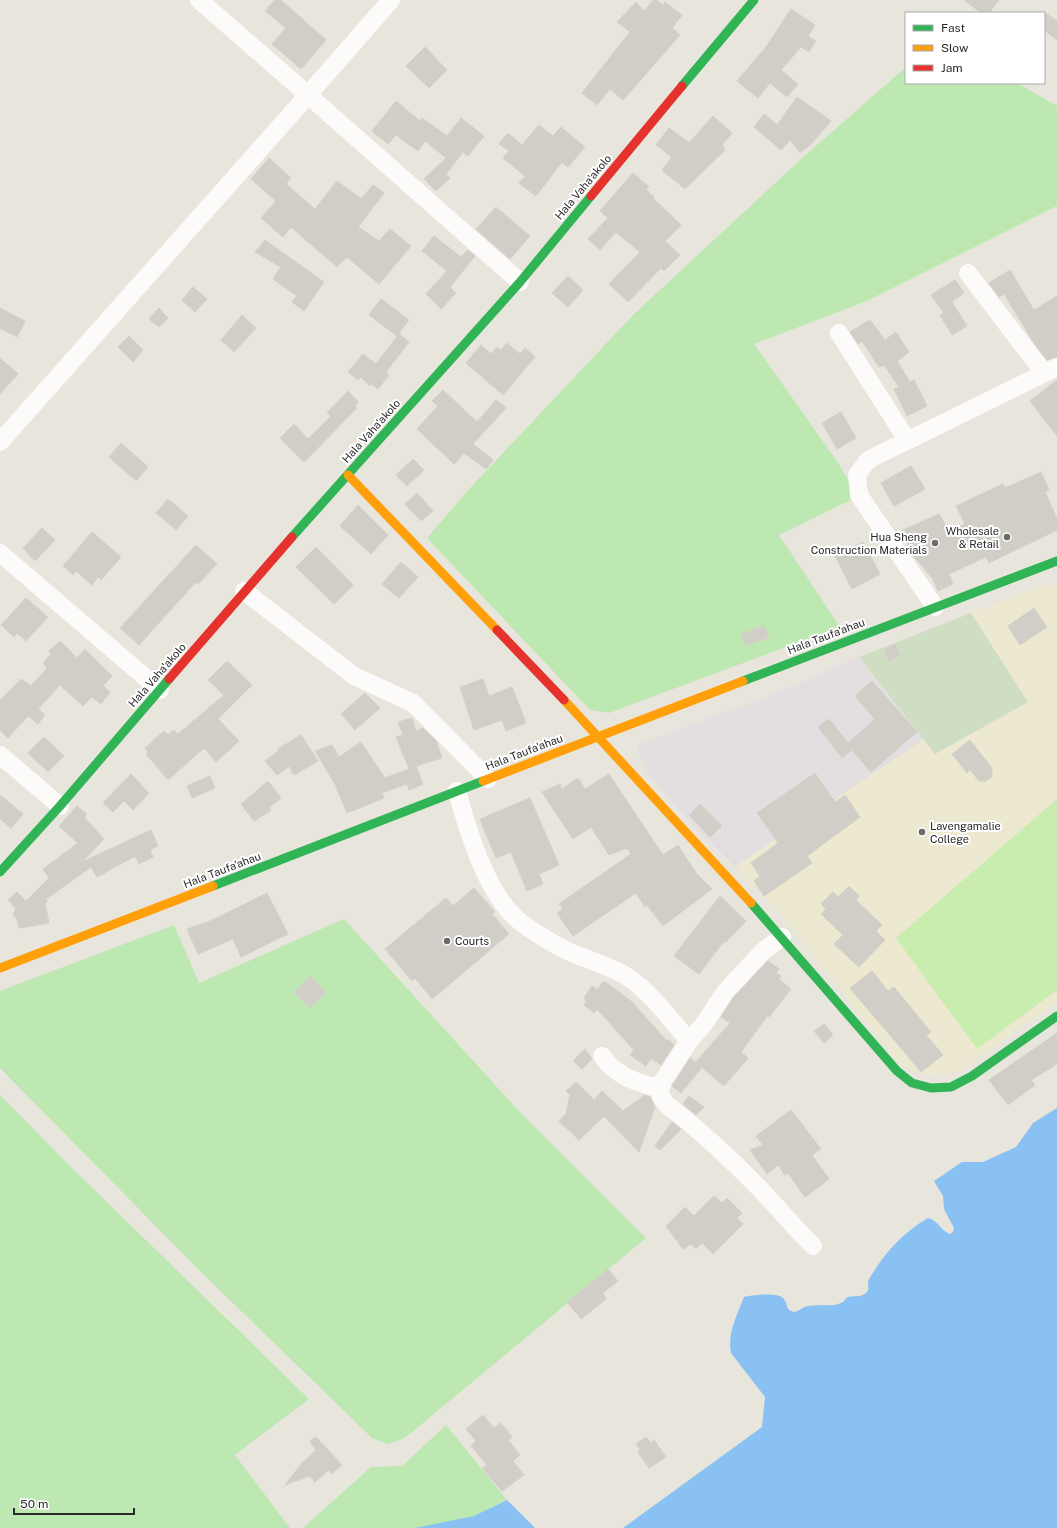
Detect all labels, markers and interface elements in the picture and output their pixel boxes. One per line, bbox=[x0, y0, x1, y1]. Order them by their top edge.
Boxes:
legend bbox=[905, 12, 1045, 84]
text: Fast bbox=[941, 21, 966, 35]
text: Slow bbox=[941, 41, 969, 55]
text: Jam bbox=[941, 61, 963, 75]
street label: Hala Vaha'akolo bbox=[552, 152, 614, 222]
street label: Hala Vaha'akolo bbox=[340, 397, 402, 465]
place label: Wholesale & Retail bbox=[946, 525, 999, 550]
place label: Hua Sheng Construction Materials bbox=[811, 531, 927, 556]
marker: Wholesale & Retail bbox=[1002, 532, 1012, 542]
marker: Hua Sheng Construction Materials bbox=[930, 538, 940, 548]
street label: Hala Taufa'ahau bbox=[786, 616, 866, 656]
street label: Hala Vaha'akolo bbox=[126, 641, 188, 709]
street label: Hala Taufa'ahau bbox=[484, 732, 564, 772]
place label: Lavengamalie College bbox=[930, 820, 1001, 845]
marker: Lavengamalie College bbox=[917, 827, 927, 837]
street label: Hala Taufa'ahau bbox=[182, 850, 262, 890]
place label: Courts bbox=[455, 935, 490, 947]
marker: Courts bbox=[442, 936, 452, 946]
scale bar bbox=[14, 1490, 134, 1516]
text: 50 m bbox=[20, 1497, 48, 1511]

